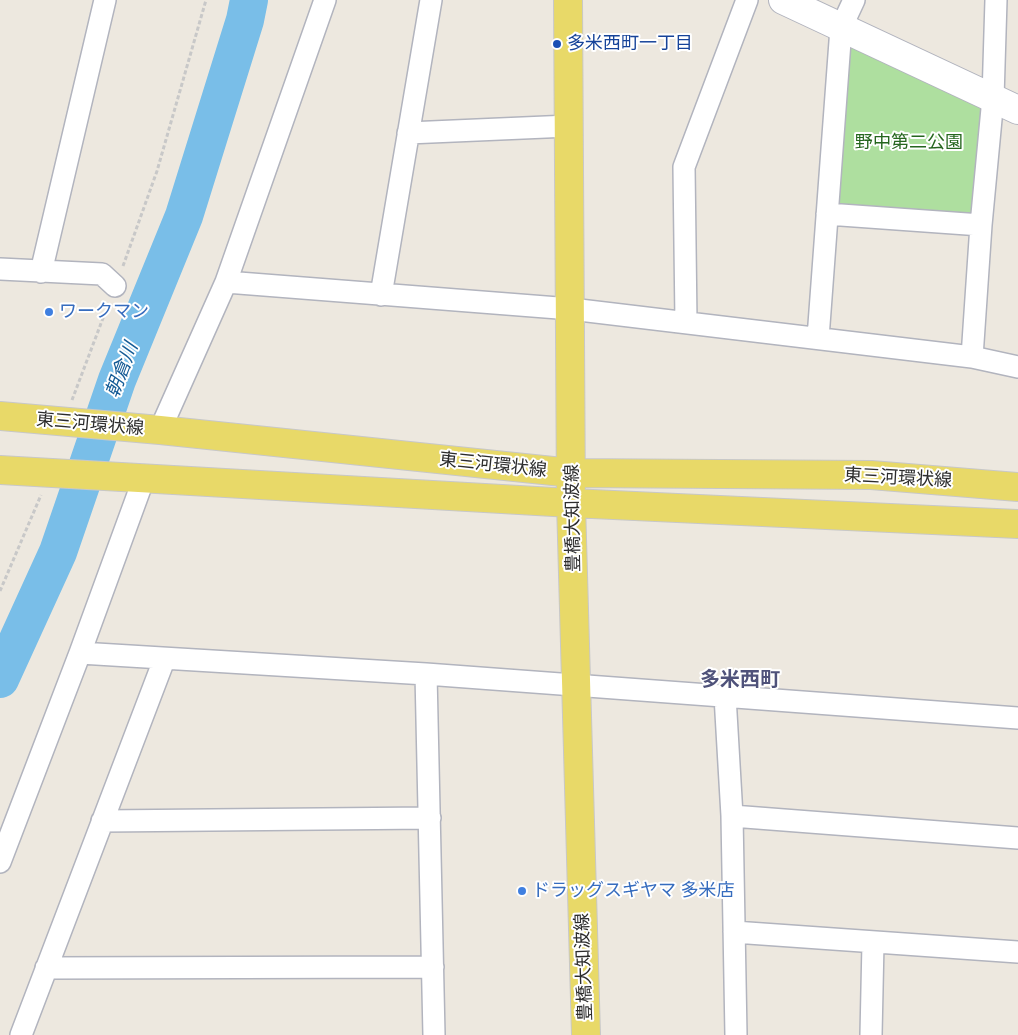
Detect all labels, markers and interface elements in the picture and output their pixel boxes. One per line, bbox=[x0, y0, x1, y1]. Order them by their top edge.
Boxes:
place label: 多米西町一丁目 bbox=[567, 33, 693, 55]
marker: 多米西町一丁目 bbox=[551, 38, 563, 50]
park label: 野中第二公園 bbox=[855, 132, 963, 154]
place label: ワークマン bbox=[59, 301, 149, 323]
marker: ワークマン bbox=[43, 306, 55, 318]
water label: 朝倉川 bbox=[101, 339, 143, 401]
street label: 東三河環状線 bbox=[35, 409, 145, 439]
street label: 東三河環状線 bbox=[438, 449, 548, 481]
street label: 豊橋大知波線 bbox=[561, 464, 585, 572]
street label: 東三河環状線 bbox=[844, 464, 952, 492]
district label: 多米西町 bbox=[700, 668, 780, 692]
place label: ドラッグスギヤマ 多米店 bbox=[532, 880, 735, 902]
marker: ドラッグスギヤマ 多米店 bbox=[516, 885, 528, 897]
street label: 豊橋大知波線 bbox=[571, 913, 597, 1021]

